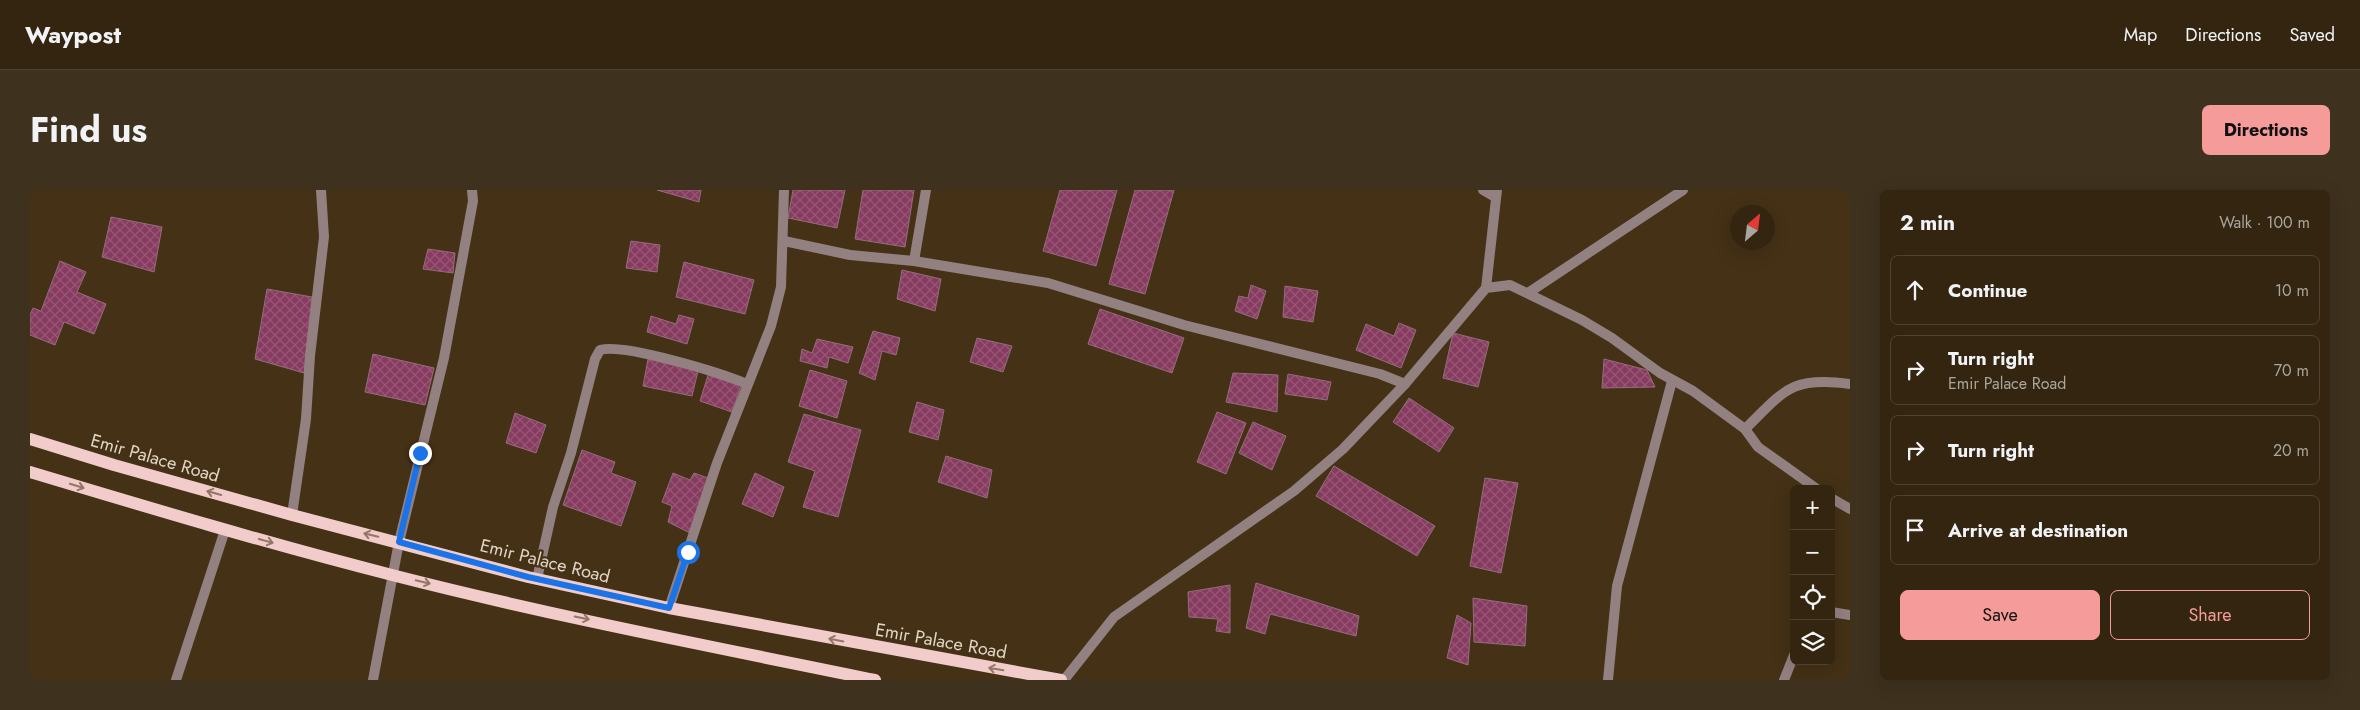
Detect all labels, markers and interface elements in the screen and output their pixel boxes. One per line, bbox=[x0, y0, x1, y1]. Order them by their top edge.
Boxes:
text: Waypost bbox=[25, 17, 121, 52]
text: Map bbox=[2124, 22, 2157, 48]
text: Directions bbox=[2185, 22, 2261, 48]
text: Saved bbox=[2289, 22, 2335, 48]
text: Find us bbox=[30, 105, 147, 155]
button: Directions bbox=[2202, 105, 2330, 155]
north arrow bbox=[1730, 205, 1775, 250]
text: 2 min bbox=[1900, 208, 1955, 238]
text: Walk · 100 m bbox=[2219, 211, 2310, 234]
icon: ahead bbox=[1901, 276, 1929, 304]
text: Continue bbox=[1948, 277, 2027, 304]
text: 10 m bbox=[2275, 279, 2309, 302]
text: Turn right bbox=[1948, 345, 2034, 372]
icon: right bbox=[1901, 356, 1929, 384]
text: 70 m bbox=[2274, 359, 2309, 382]
text: Emir Palace Road bbox=[1948, 372, 2066, 395]
street label: Emir Palace Road bbox=[87, 427, 223, 489]
icon: right bbox=[1901, 436, 1929, 464]
text: Turn right bbox=[1948, 437, 2034, 464]
text: 20 m bbox=[2273, 439, 2309, 462]
route end bbox=[409, 442, 432, 465]
one-way arrow bbox=[68, 481, 84, 491]
map controls bbox=[1790, 485, 1835, 665]
button: + bbox=[1790, 485, 1835, 530]
one-way arrow bbox=[206, 488, 222, 497]
icon: arrive bbox=[1901, 516, 1929, 544]
text: Arrive at destination bbox=[1948, 517, 2128, 544]
one-way arrow bbox=[363, 530, 379, 539]
button: − bbox=[1790, 530, 1835, 575]
street label: Emir Palace Road bbox=[477, 532, 613, 590]
one-way arrow bbox=[258, 537, 274, 546]
route start bbox=[677, 541, 700, 564]
button: locate bbox=[1790, 575, 1835, 620]
one-way arrow bbox=[415, 578, 431, 587]
button: Save bbox=[1900, 590, 2100, 640]
button: Share bbox=[2110, 590, 2310, 640]
one-way arrow bbox=[573, 614, 589, 624]
street label: Emir Palace Road bbox=[873, 617, 1009, 665]
button: layers bbox=[1790, 620, 1835, 665]
one-way arrow bbox=[829, 635, 845, 645]
one-way arrow bbox=[989, 663, 1005, 673]

